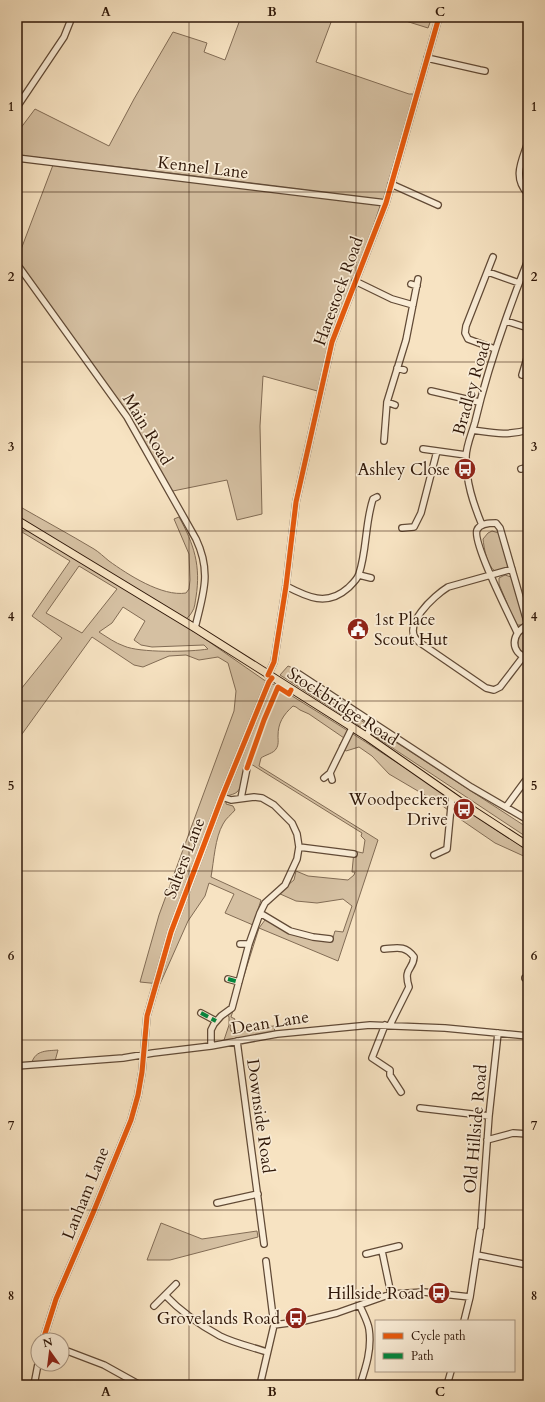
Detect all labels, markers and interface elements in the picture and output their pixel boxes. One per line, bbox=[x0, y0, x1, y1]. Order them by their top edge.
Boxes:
text: A bbox=[101, 3, 111, 21]
text: B bbox=[267, 3, 277, 21]
text: C bbox=[435, 3, 445, 21]
text: 1 bbox=[8, 98, 14, 116]
text: 1 bbox=[531, 98, 537, 116]
street label: Kennel Lane bbox=[156, 151, 250, 184]
street label: Harestock Road bbox=[308, 233, 369, 349]
text: 2 bbox=[8, 268, 15, 286]
text: 2 bbox=[531, 268, 538, 286]
street label: Bradley Road bbox=[447, 338, 496, 438]
street label: Main Road bbox=[117, 389, 178, 469]
text: 3 bbox=[8, 438, 15, 456]
text: 3 bbox=[531, 438, 538, 456]
bus stop icon: Ashley Close bbox=[452, 456, 478, 482]
place label: Ashley Close bbox=[357, 458, 450, 481]
text: 4 bbox=[8, 608, 15, 626]
place label: 1st Place Scout Hut bbox=[374, 608, 448, 651]
text: 4 bbox=[531, 608, 538, 626]
public building icon: 1st Place Scout Hut bbox=[345, 616, 371, 642]
street label: Stockbridge Road bbox=[283, 662, 403, 751]
text: 5 bbox=[8, 777, 14, 795]
text: 5 bbox=[531, 777, 537, 795]
place label: Woodpeckers Drive bbox=[348, 788, 448, 831]
bus stop icon: Woodpeckers Drive bbox=[451, 796, 477, 822]
street label: Salters Lane bbox=[159, 814, 210, 902]
text: 6 bbox=[8, 947, 15, 965]
text: 6 bbox=[531, 947, 538, 965]
street label: Dean Lane bbox=[230, 1005, 310, 1040]
street label: Downside Road bbox=[241, 1057, 280, 1175]
street label: Old Hillside Road bbox=[458, 1064, 493, 1195]
text: 7 bbox=[8, 1117, 15, 1135]
text: 7 bbox=[531, 1117, 538, 1135]
street label: Lanham Lane bbox=[56, 1143, 114, 1243]
bus stop icon: Hillside Road bbox=[426, 1280, 452, 1306]
place label: Hillside Road bbox=[327, 1282, 424, 1305]
text: 8 bbox=[8, 1287, 14, 1305]
text: 8 bbox=[531, 1287, 537, 1305]
bus stop icon: Grovelands Road bbox=[283, 1305, 309, 1331]
place label: Grovelands Road bbox=[157, 1307, 280, 1330]
legend bbox=[375, 1320, 515, 1372]
text: Cycle path bbox=[411, 1328, 466, 1344]
north arrow bbox=[30, 1332, 70, 1372]
text: N bbox=[41, 1334, 55, 1351]
text: Path bbox=[411, 1348, 434, 1364]
text: A bbox=[101, 1383, 111, 1401]
text: B bbox=[267, 1383, 277, 1401]
text: C bbox=[435, 1383, 445, 1401]

